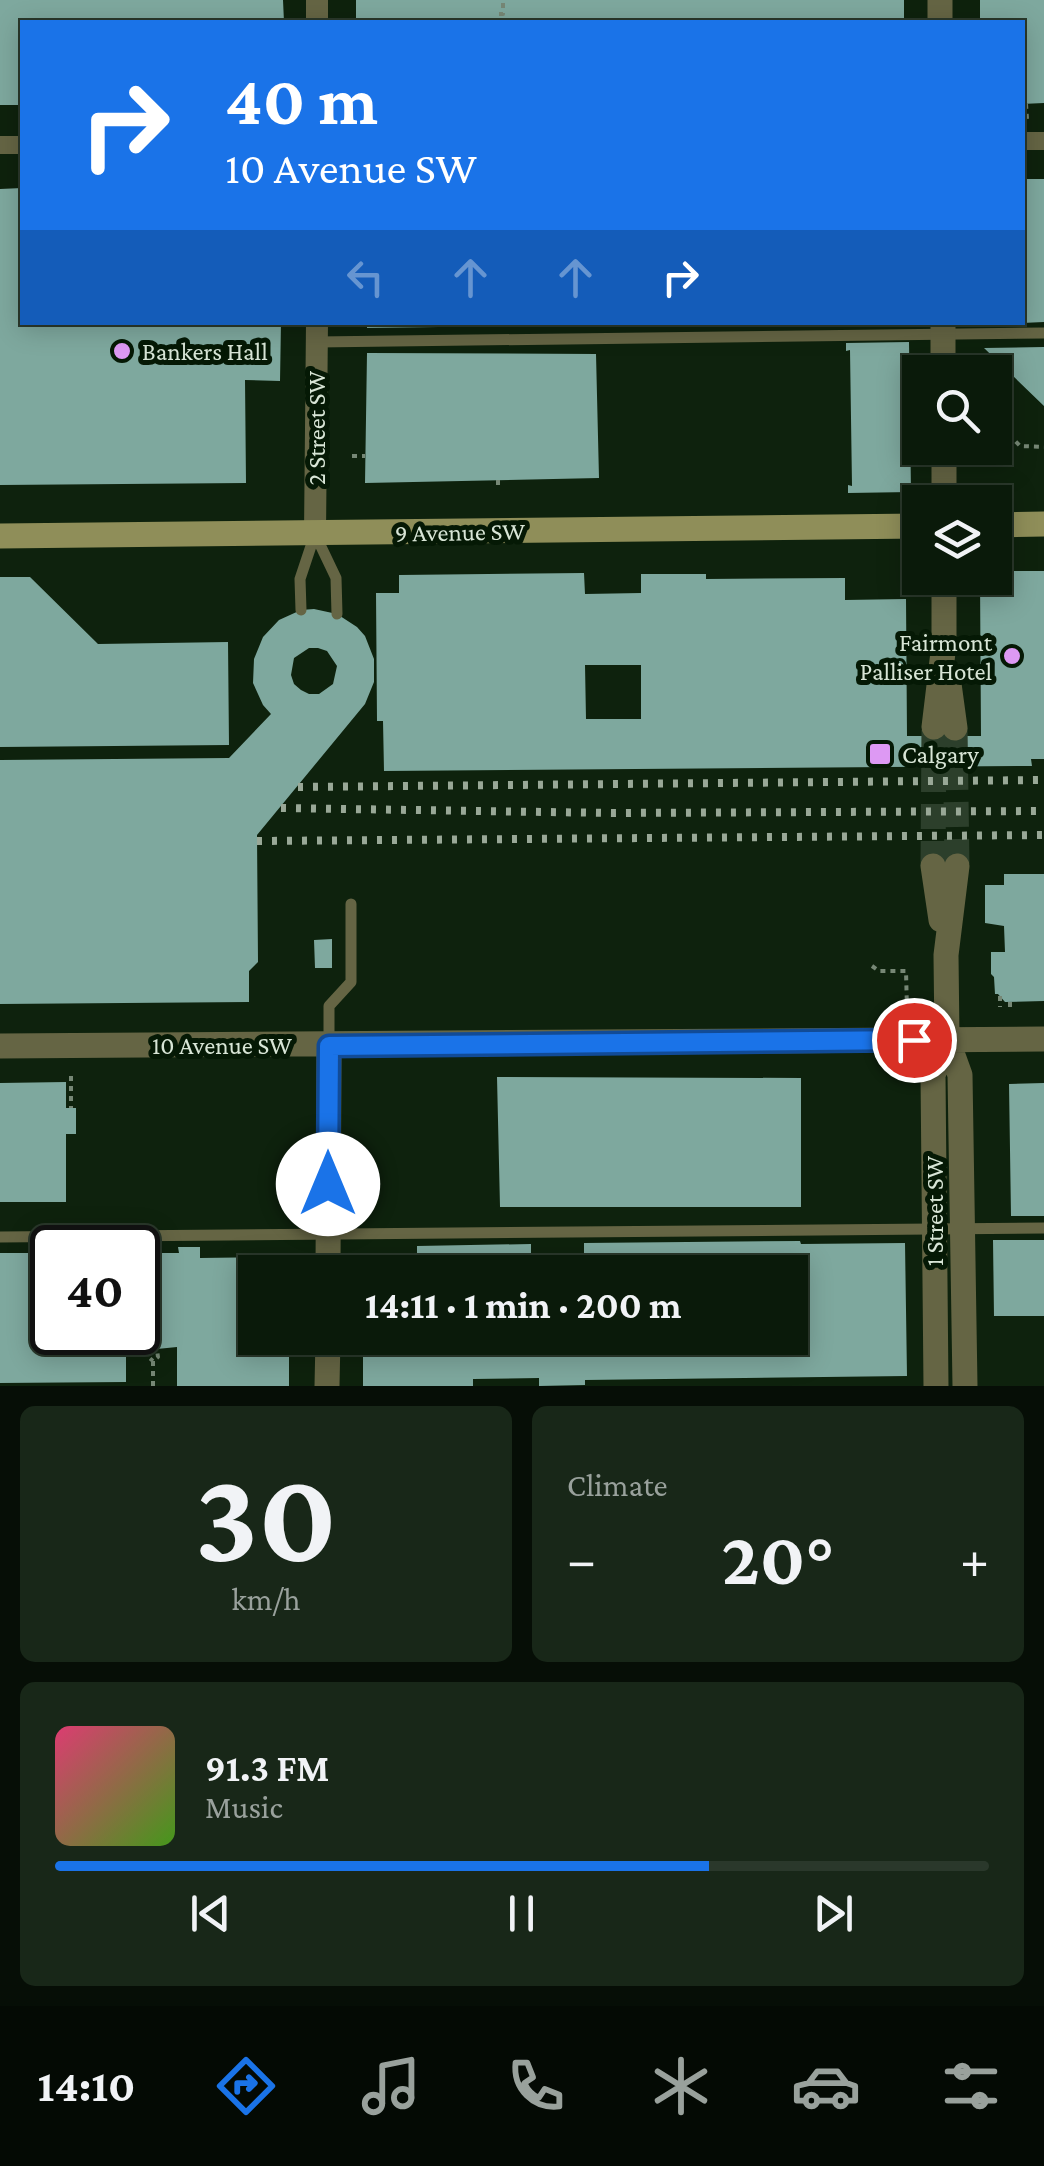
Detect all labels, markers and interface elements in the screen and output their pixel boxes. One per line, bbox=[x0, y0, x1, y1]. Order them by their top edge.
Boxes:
icon: right bbox=[60, 60, 190, 190]
text: 40 m bbox=[225, 61, 378, 139]
text: 10 Avenue SW bbox=[225, 143, 477, 193]
icon: left bbox=[338, 250, 393, 305]
icon: ahead bbox=[443, 250, 498, 305]
icon: ahead bbox=[548, 250, 603, 305]
icon: right bbox=[653, 250, 708, 305]
place label: Bankers Hall bbox=[142, 338, 268, 365]
marker: Bankers Hall bbox=[111, 340, 133, 362]
map controls bbox=[902, 355, 1012, 595]
button: search bbox=[902, 355, 1012, 465]
street label: 2 Street SW bbox=[303, 371, 330, 485]
button: layers bbox=[902, 485, 1012, 595]
street label: 9 Avenue SW bbox=[395, 517, 525, 547]
place label: Fairmont Palliser Hotel bbox=[860, 629, 993, 685]
marker: Fairmont Palliser Hotel bbox=[1001, 645, 1023, 667]
marker: Calgary bbox=[867, 741, 893, 767]
place label: Calgary bbox=[902, 741, 979, 769]
pin bbox=[872, 998, 957, 1083]
icon: arrive bbox=[887, 1013, 942, 1068]
street label: 10 Avenue SW bbox=[152, 1032, 292, 1059]
position arrow bbox=[276, 1132, 380, 1236]
street label: 1 Street SW bbox=[921, 1156, 948, 1266]
speed limit sign: 40 bbox=[30, 1225, 160, 1355]
text: 14:11 · 1 min · 200 m bbox=[365, 1284, 681, 1326]
text: 30 bbox=[195, 1443, 337, 1588]
text: Climate bbox=[567, 1467, 668, 1503]
text: 20° bbox=[721, 1517, 835, 1600]
text: − bbox=[567, 1529, 596, 1590]
text: + bbox=[960, 1529, 989, 1590]
text: km/h bbox=[232, 1581, 301, 1617]
text: 91.3 FM bbox=[205, 1747, 329, 1789]
text: Music bbox=[205, 1789, 283, 1825]
icon: previous bbox=[183, 1886, 238, 1941]
icon: pause bbox=[494, 1886, 549, 1941]
icon: next bbox=[806, 1886, 861, 1941]
icon: directions bbox=[211, 2051, 281, 2121]
icon: music bbox=[356, 2051, 426, 2121]
icon: phone bbox=[501, 2051, 571, 2121]
icon: climate bbox=[646, 2051, 716, 2121]
icon: car bbox=[791, 2051, 861, 2121]
icon: filters bbox=[936, 2051, 1006, 2121]
text: 14:10 bbox=[38, 2061, 135, 2111]

